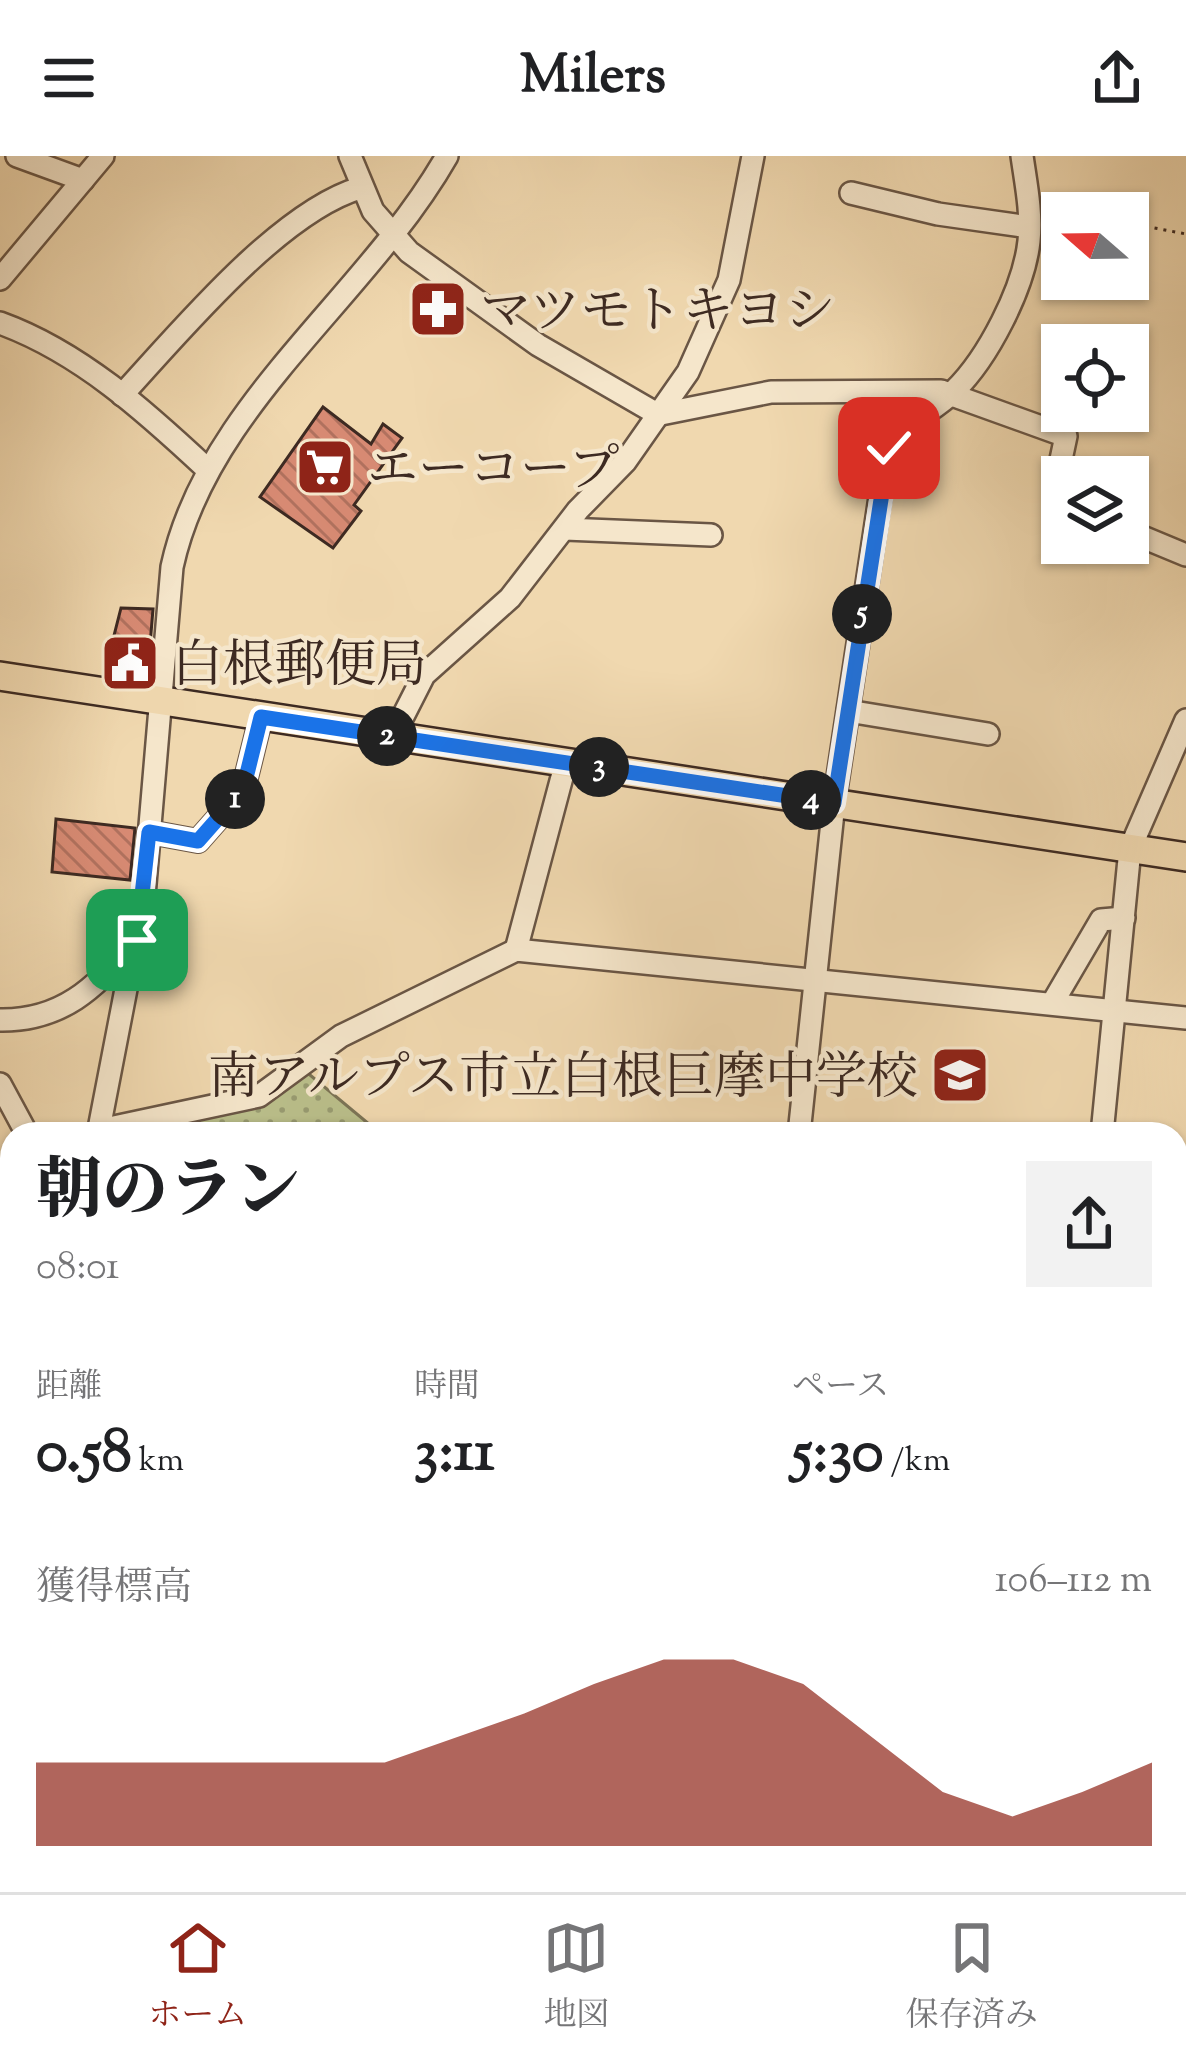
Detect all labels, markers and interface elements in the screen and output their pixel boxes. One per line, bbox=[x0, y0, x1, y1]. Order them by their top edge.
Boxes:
text: Milers bbox=[520, 39, 666, 117]
icon: menu bbox=[36, 45, 102, 111]
icon: share bbox=[1084, 45, 1150, 111]
north arrow bbox=[1041, 192, 1149, 300]
map controls bbox=[1041, 192, 1149, 564]
pharmacy icon: マツモトキヨシ bbox=[407, 278, 469, 340]
place label: マツモトキヨシ bbox=[480, 278, 835, 351]
button: locate bbox=[1041, 324, 1149, 432]
pin bbox=[838, 397, 940, 499]
icon: check bbox=[856, 415, 922, 481]
supermarket icon: エーコープ bbox=[294, 436, 356, 498]
place label: エーコープ bbox=[367, 436, 619, 509]
button: layers bbox=[1041, 456, 1149, 564]
pin: 5 bbox=[832, 584, 892, 644]
text: 5 bbox=[856, 590, 868, 638]
public building icon: 白根郵便局 bbox=[99, 632, 161, 694]
place label: 白根郵便局 bbox=[172, 632, 427, 705]
pin: 2 bbox=[357, 706, 417, 766]
text: 2 bbox=[379, 712, 395, 760]
pin: 3 bbox=[569, 737, 629, 797]
text: 3 bbox=[592, 743, 606, 791]
pin: 1 bbox=[205, 769, 265, 829]
pin: 4 bbox=[781, 770, 841, 830]
text: 1 bbox=[229, 775, 241, 823]
text: 4 bbox=[803, 776, 819, 824]
pin bbox=[86, 889, 188, 991]
icon: arrive bbox=[104, 907, 170, 973]
place label: 南アルプス市立白根巨摩中学校 bbox=[208, 1044, 918, 1117]
school or university icon: 南アルプス市立白根巨摩中学校 bbox=[929, 1044, 991, 1106]
text: 朝のラン bbox=[36, 1148, 300, 1243]
button: share bbox=[1026, 1161, 1152, 1287]
text: 08:01 bbox=[36, 1241, 119, 1297]
text: 距離 bbox=[36, 1364, 102, 1412]
text: 時間 bbox=[414, 1364, 480, 1412]
text: ペース bbox=[792, 1364, 889, 1412]
text: 0.58 bbox=[36, 1412, 132, 1499]
text: 3:11 bbox=[414, 1412, 495, 1499]
text: 5:30 bbox=[792, 1412, 884, 1499]
text: km bbox=[132, 1438, 184, 1486]
text: /km bbox=[884, 1438, 950, 1486]
text: 106–112 m bbox=[995, 1554, 1152, 1610]
text: 獲得標高 bbox=[36, 1562, 192, 1618]
tab: ホーム bbox=[148, 1915, 247, 2041]
tab: 地図 bbox=[543, 1915, 609, 2041]
tab: 保存済み bbox=[906, 1915, 1038, 2041]

